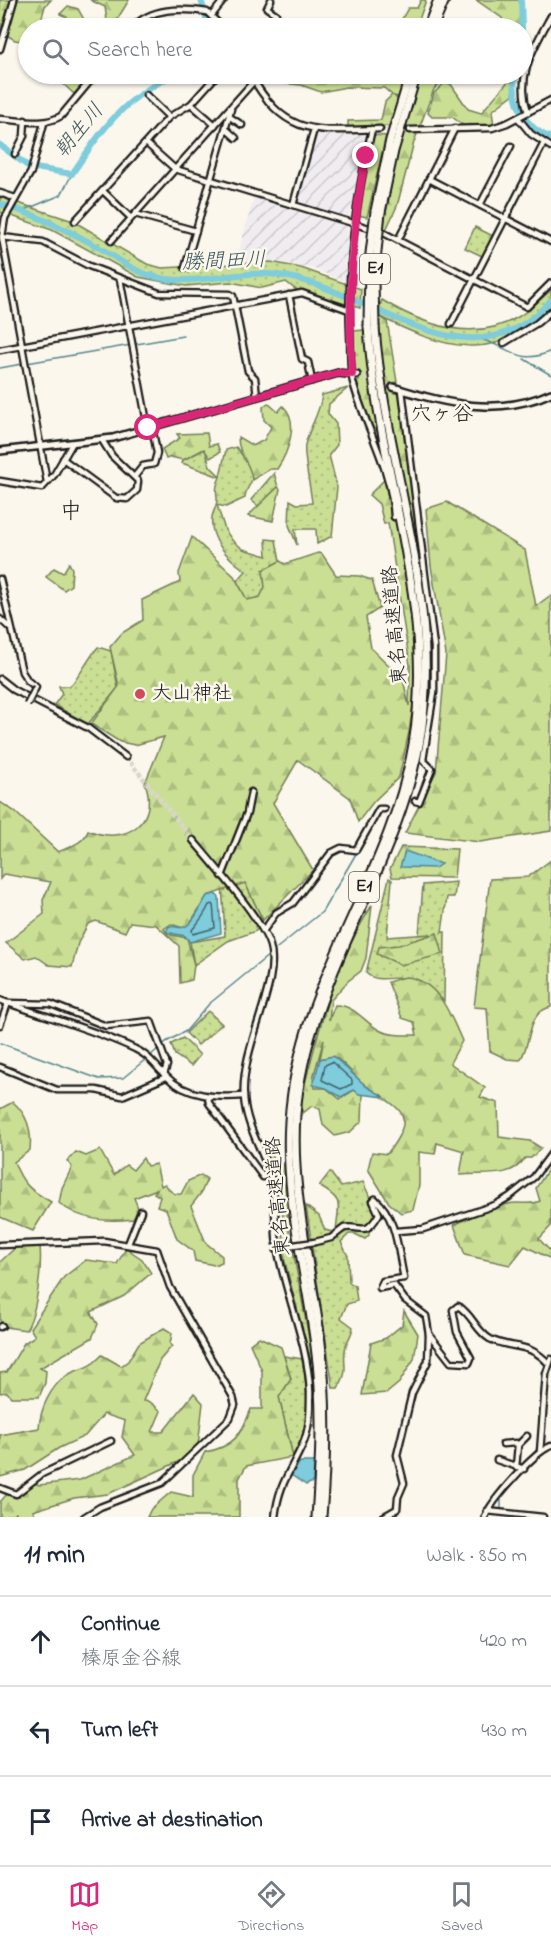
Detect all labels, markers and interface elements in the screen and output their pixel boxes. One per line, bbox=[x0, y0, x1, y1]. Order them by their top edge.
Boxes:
search box bbox=[18, 18, 533, 84]
icon: search bbox=[39, 35, 72, 68]
text: Search here bbox=[87, 35, 192, 67]
water label: 朝生川 bbox=[48, 97, 112, 165]
route end bbox=[352, 142, 378, 168]
water label: 勝間田川 bbox=[182, 246, 266, 278]
road number: E1 bbox=[360, 254, 390, 284]
district label: 穴ヶ谷 bbox=[411, 400, 474, 430]
route start bbox=[134, 414, 160, 440]
district label: 中 bbox=[60, 497, 82, 529]
street label: 東名高速道路 bbox=[376, 564, 416, 686]
place label: 大山神社 bbox=[152, 680, 232, 709]
marker: 大山神社 bbox=[133, 687, 147, 701]
road number: E1 bbox=[349, 872, 379, 902]
street label: 東名高速道路 bbox=[259, 1135, 299, 1257]
text: 11 min bbox=[24, 1537, 85, 1575]
text: Walk · 850 m bbox=[426, 1542, 527, 1571]
text: Continue bbox=[81, 1609, 160, 1641]
icon: ahead bbox=[24, 1625, 57, 1658]
text: 420 m bbox=[480, 1627, 527, 1656]
text: 榛原金谷線 bbox=[81, 1645, 181, 1674]
icon: left bbox=[24, 1715, 57, 1748]
text: Turn left bbox=[81, 1715, 158, 1747]
text: 430 m bbox=[481, 1717, 527, 1746]
icon: arrive bbox=[24, 1805, 57, 1838]
text: Arrive at destination bbox=[81, 1805, 263, 1837]
tab: Map bbox=[68, 1878, 101, 1938]
tab: Directions bbox=[238, 1878, 304, 1938]
tab: Saved bbox=[441, 1878, 483, 1938]

